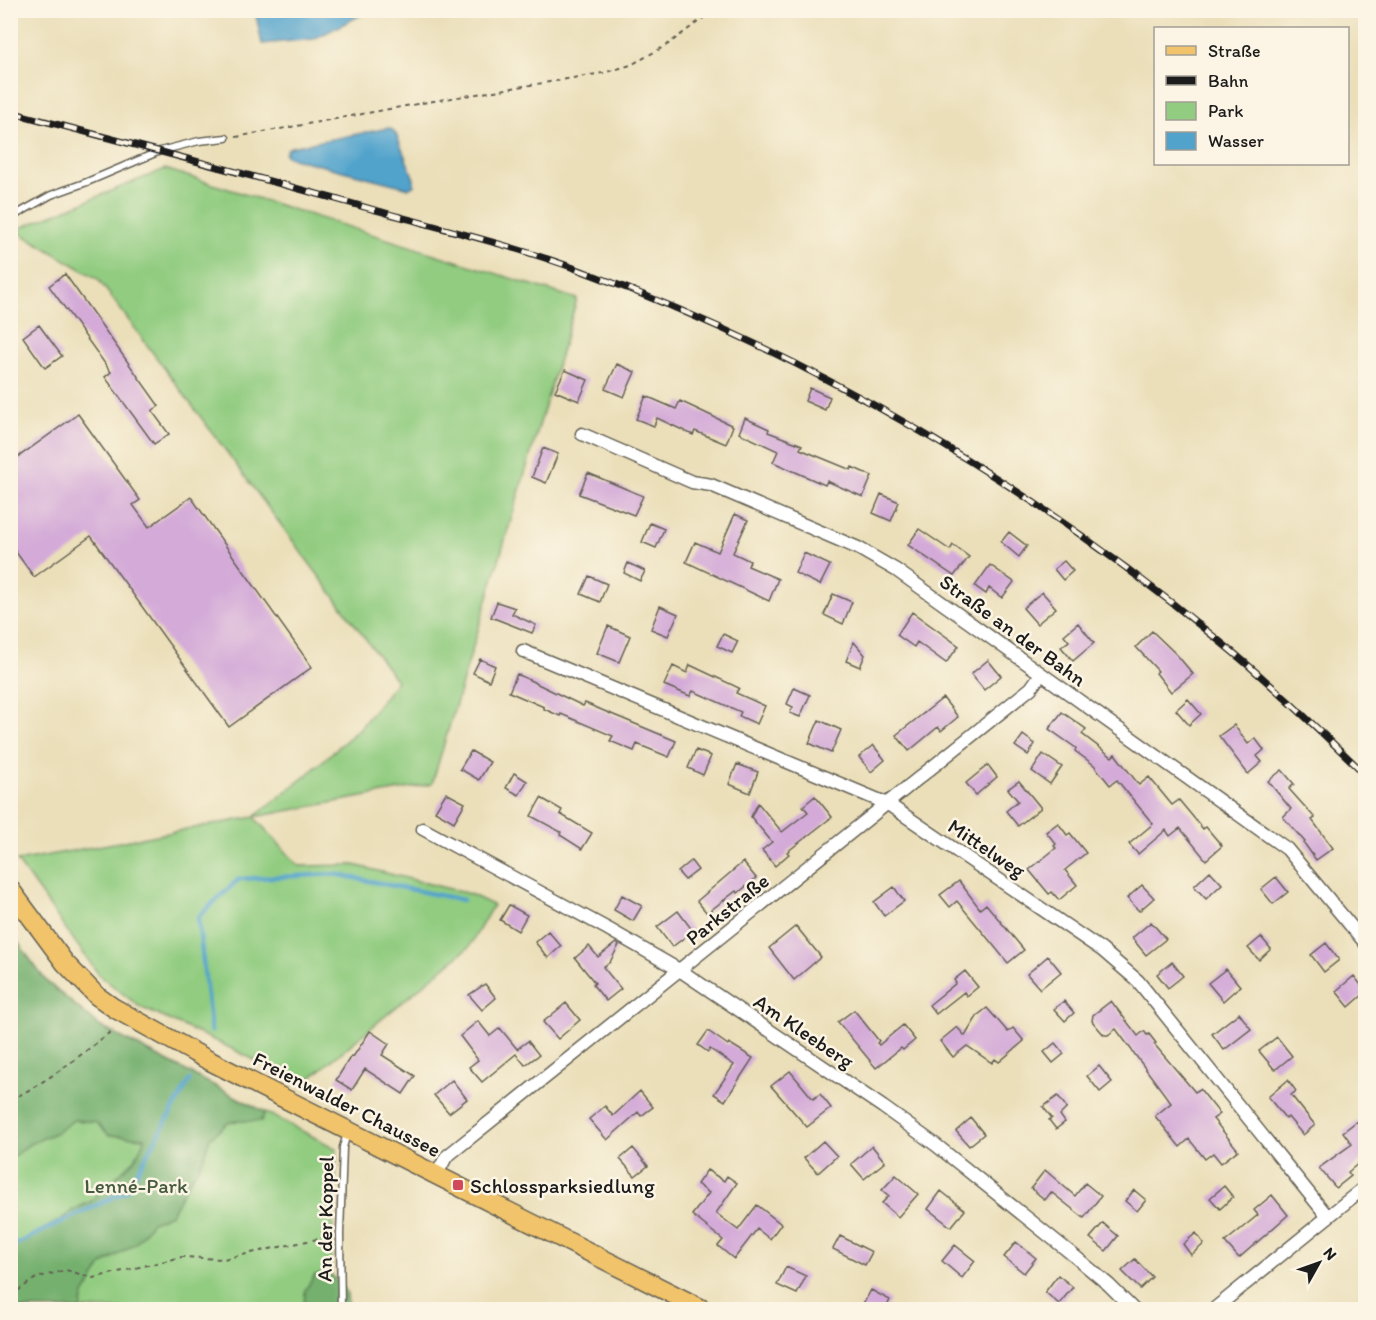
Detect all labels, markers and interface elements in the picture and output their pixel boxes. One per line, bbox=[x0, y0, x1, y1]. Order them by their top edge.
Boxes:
legend bbox=[1154, 27, 1349, 165]
text: Straße bbox=[1208, 40, 1261, 62]
text: Bahn bbox=[1208, 70, 1249, 92]
text: Park bbox=[1208, 100, 1243, 122]
text: Wasser bbox=[1208, 130, 1265, 152]
street label: Straße an der Bahn bbox=[935, 569, 1091, 692]
street label: Mittelweg bbox=[944, 813, 1031, 883]
street label: Parkstraße bbox=[680, 868, 774, 950]
street label: Am Kleeberg bbox=[749, 988, 859, 1074]
street label: Freienwalder Chaussee bbox=[249, 1046, 445, 1162]
street label: An der Koppel bbox=[311, 1156, 339, 1282]
park label: Lenné-Park bbox=[84, 1173, 188, 1198]
place label: Schlossparksiedlung bbox=[470, 1173, 655, 1198]
marker: Schlossparksiedlung bbox=[451, 1178, 465, 1192]
north arrow bbox=[1289, 1233, 1349, 1293]
text: N bbox=[1319, 1243, 1341, 1264]

